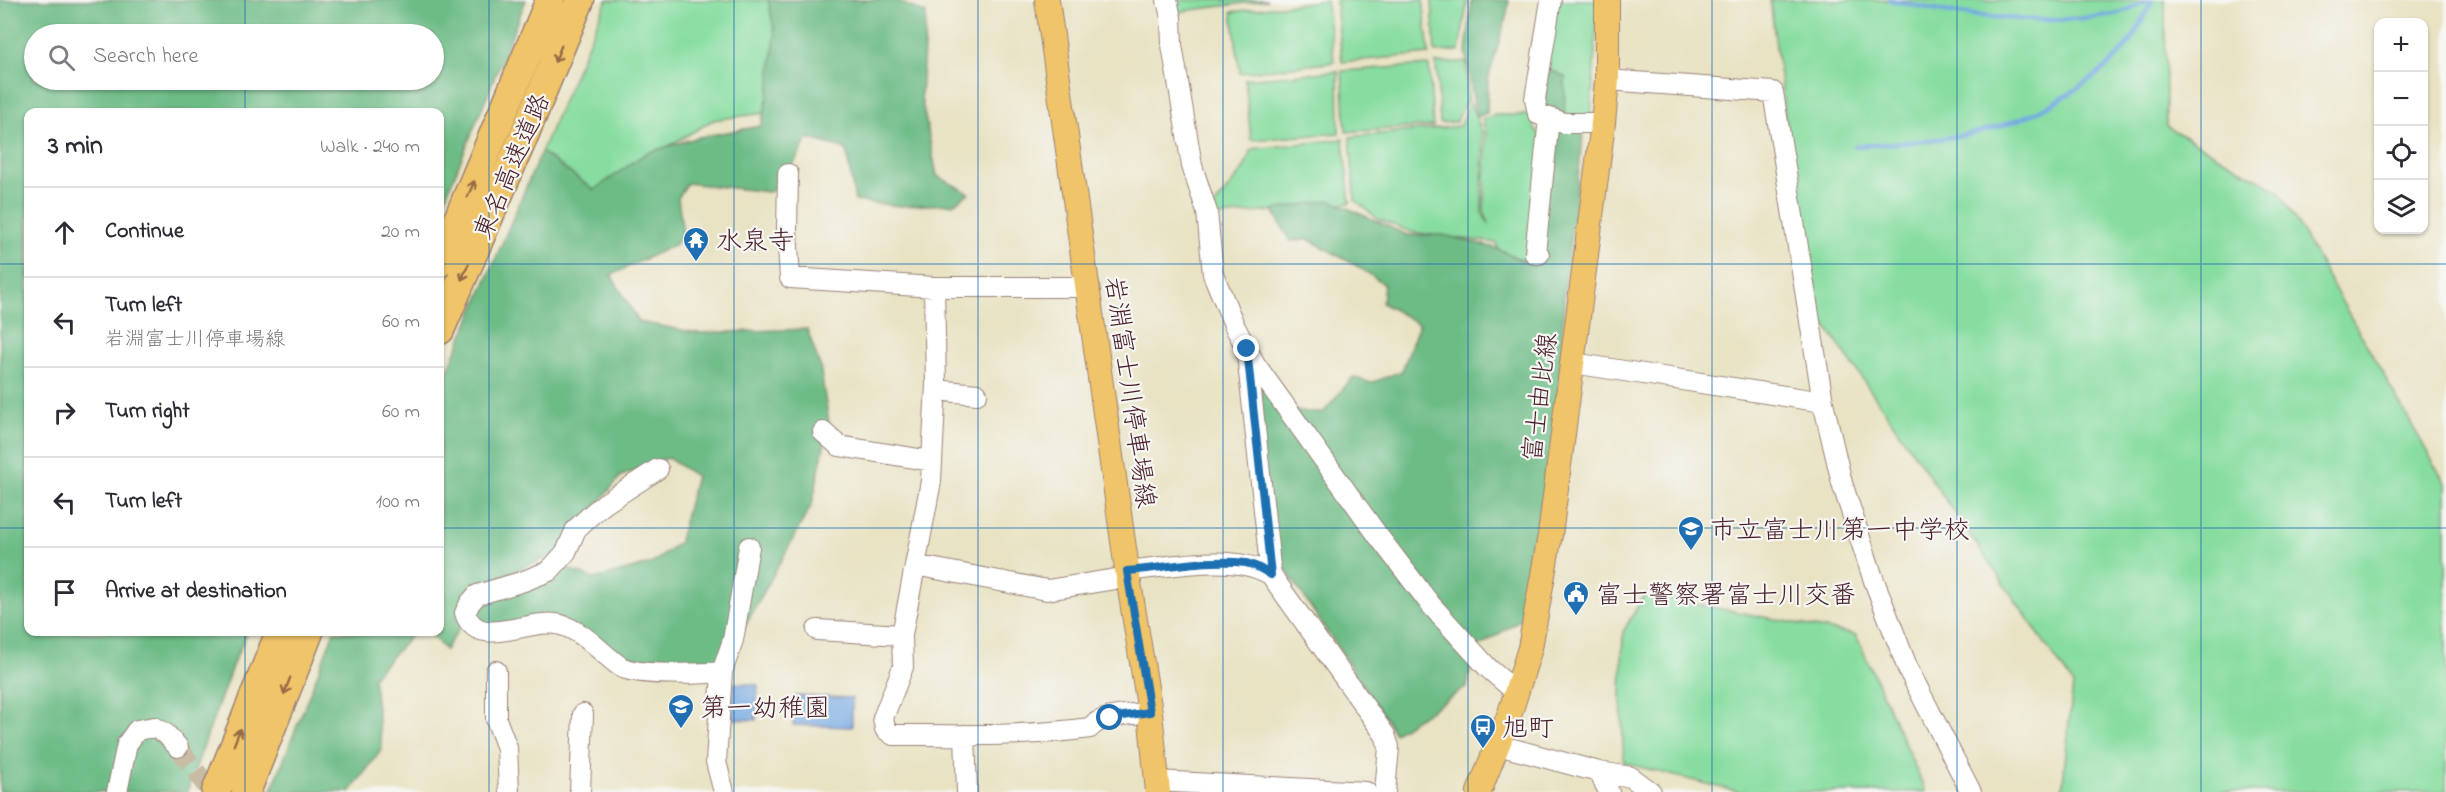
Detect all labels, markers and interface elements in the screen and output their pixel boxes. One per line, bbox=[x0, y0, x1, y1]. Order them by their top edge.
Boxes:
map controls bbox=[2374, 18, 2428, 234]
button: + bbox=[2374, 18, 2428, 72]
search box bbox=[24, 24, 444, 90]
icon: search bbox=[45, 41, 78, 74]
text: Search here bbox=[93, 41, 198, 73]
one-way arrow bbox=[552, 45, 563, 63]
button: − bbox=[2374, 72, 2428, 126]
street label: 東名高速道路 bbox=[466, 88, 562, 246]
button: locate bbox=[2374, 126, 2428, 180]
text: 3 min bbox=[48, 128, 103, 166]
text: Walk · 240 m bbox=[320, 133, 420, 162]
one-way arrow bbox=[466, 180, 477, 199]
button: layers bbox=[2374, 180, 2428, 234]
icon: ahead bbox=[48, 216, 81, 249]
text: Continue bbox=[105, 216, 184, 248]
text: 20 m bbox=[381, 218, 420, 247]
place label: 水泉寺 bbox=[716, 224, 794, 262]
temple icon: 水泉寺 bbox=[681, 225, 711, 263]
one-way arrow bbox=[459, 263, 471, 281]
street label: 岩淵富士川停車場線 bbox=[1093, 274, 1163, 511]
text: Turn left bbox=[105, 290, 182, 322]
icon: left bbox=[48, 306, 81, 339]
text: 60 m bbox=[382, 308, 420, 337]
text: 岩淵富士川停車場線 bbox=[105, 326, 285, 355]
street label: 富士由比線 bbox=[1515, 331, 1569, 464]
route end bbox=[1233, 335, 1259, 361]
icon: right bbox=[48, 396, 81, 429]
text: Turn right bbox=[105, 396, 190, 428]
text: 60 m bbox=[382, 398, 420, 427]
icon: left bbox=[48, 486, 81, 519]
text: Turn left bbox=[105, 486, 182, 518]
text: 100 m bbox=[376, 488, 420, 517]
place label: 市立富士川第一中学校 bbox=[1710, 513, 1970, 551]
school or university icon: 市立富士川第一中学校 bbox=[1676, 514, 1706, 552]
icon: arrive bbox=[48, 576, 81, 609]
text: Arrive at destination bbox=[105, 576, 287, 608]
place label: 富士警察署富士川交番 bbox=[1596, 578, 1856, 616]
public building icon: 富士警察署富士川交番 bbox=[1561, 579, 1591, 617]
one-way arrow bbox=[281, 676, 292, 694]
place label: 第一幼稚園 bbox=[700, 691, 830, 729]
school or university icon: 第一幼稚園 bbox=[666, 692, 696, 730]
route start bbox=[1096, 704, 1122, 730]
place label: 旭町 bbox=[1502, 711, 1554, 749]
bus stop icon: 旭町 bbox=[1468, 712, 1498, 750]
one-way arrow bbox=[233, 729, 244, 747]

